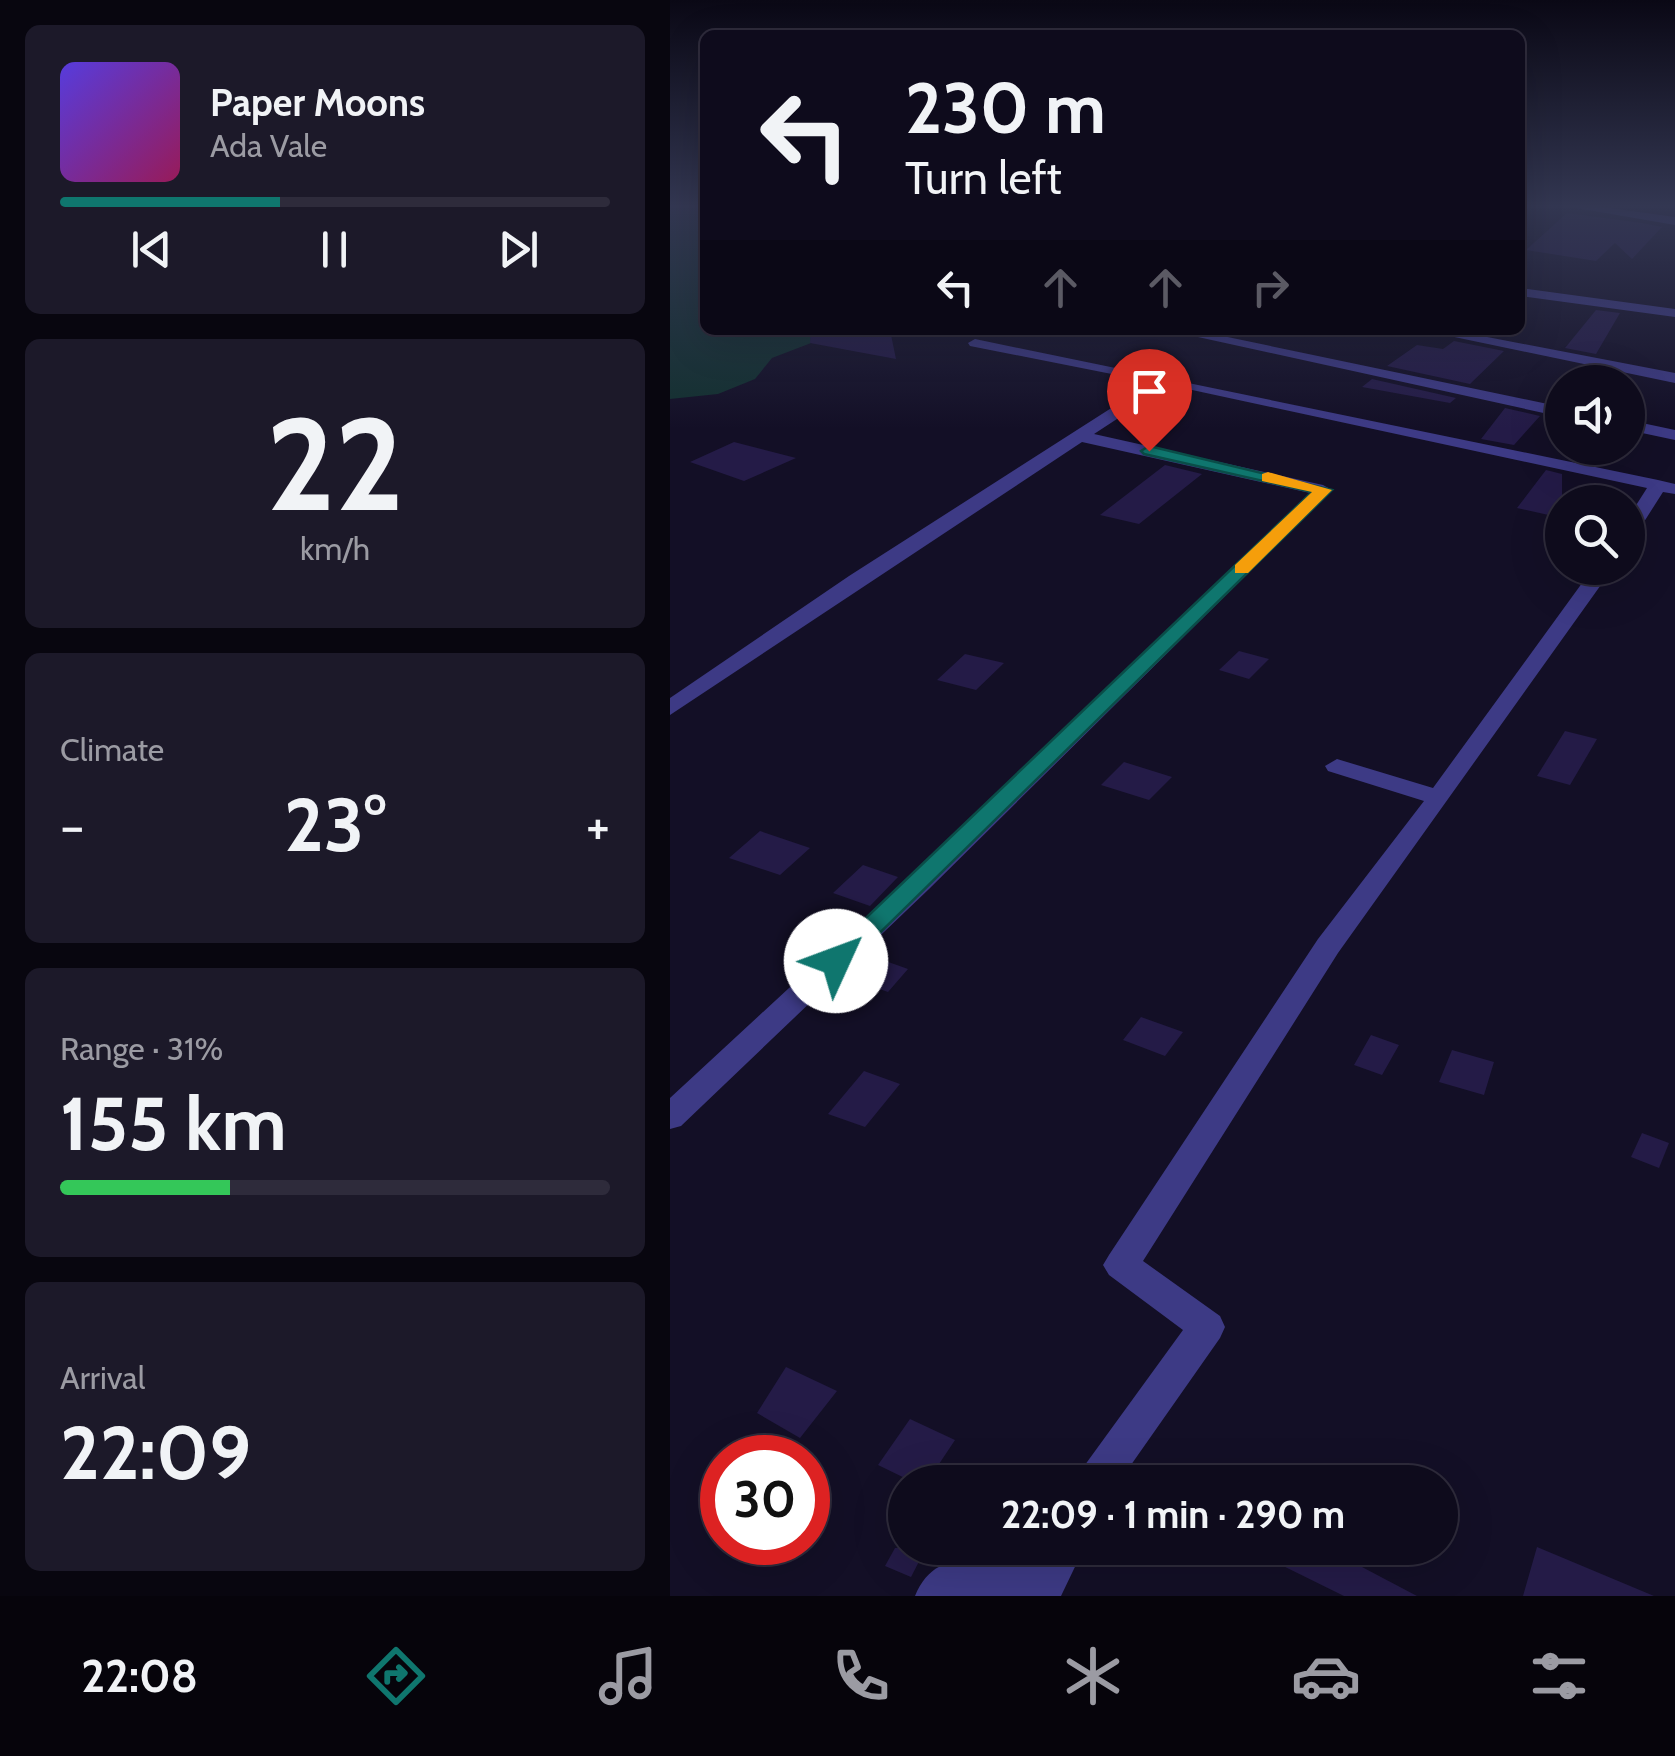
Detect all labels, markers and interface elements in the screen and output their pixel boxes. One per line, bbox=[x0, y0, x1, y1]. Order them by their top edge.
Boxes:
text: 230 m bbox=[905, 65, 1106, 151]
icon: left bbox=[740, 70, 870, 200]
text: Paper Moons bbox=[210, 79, 425, 126]
text: Ada Vale bbox=[210, 126, 327, 165]
text: Turn left bbox=[905, 151, 1062, 205]
icon: previous bbox=[124, 222, 179, 277]
icon: pause bbox=[307, 222, 362, 277]
icon: next bbox=[491, 222, 546, 277]
icon: left bbox=[928, 260, 983, 315]
icon: ahead bbox=[1033, 260, 1088, 315]
icon: ahead bbox=[1138, 260, 1193, 315]
icon: right bbox=[1243, 260, 1298, 315]
pin bbox=[1107, 349, 1192, 452]
icon: arrive bbox=[1122, 364, 1177, 419]
map controls bbox=[1545, 365, 1645, 585]
button: sound bbox=[1545, 365, 1645, 465]
text: 22 bbox=[266, 385, 404, 543]
button: search bbox=[1545, 485, 1645, 585]
text: km/h bbox=[300, 529, 370, 568]
text: Climate bbox=[60, 730, 164, 769]
text: 23° bbox=[284, 779, 386, 870]
text: − bbox=[60, 792, 84, 859]
text: + bbox=[586, 792, 610, 859]
position arrow bbox=[784, 909, 888, 1013]
text: Range · 31% bbox=[60, 1029, 223, 1068]
text: 155 km bbox=[60, 1078, 287, 1169]
text: Arrival bbox=[60, 1358, 145, 1397]
text: 22:09 bbox=[60, 1407, 251, 1498]
speed limit sign: 30 bbox=[700, 1435, 830, 1565]
text: 22:09 · 1 min · 290 m bbox=[1001, 1491, 1345, 1538]
icon: directions bbox=[361, 1641, 431, 1711]
icon: music bbox=[593, 1641, 663, 1711]
icon: phone bbox=[826, 1641, 896, 1711]
icon: climate bbox=[1058, 1641, 1128, 1711]
icon: car bbox=[1291, 1641, 1361, 1711]
icon: filters bbox=[1524, 1641, 1594, 1711]
text: 22:08 bbox=[81, 1649, 198, 1703]

